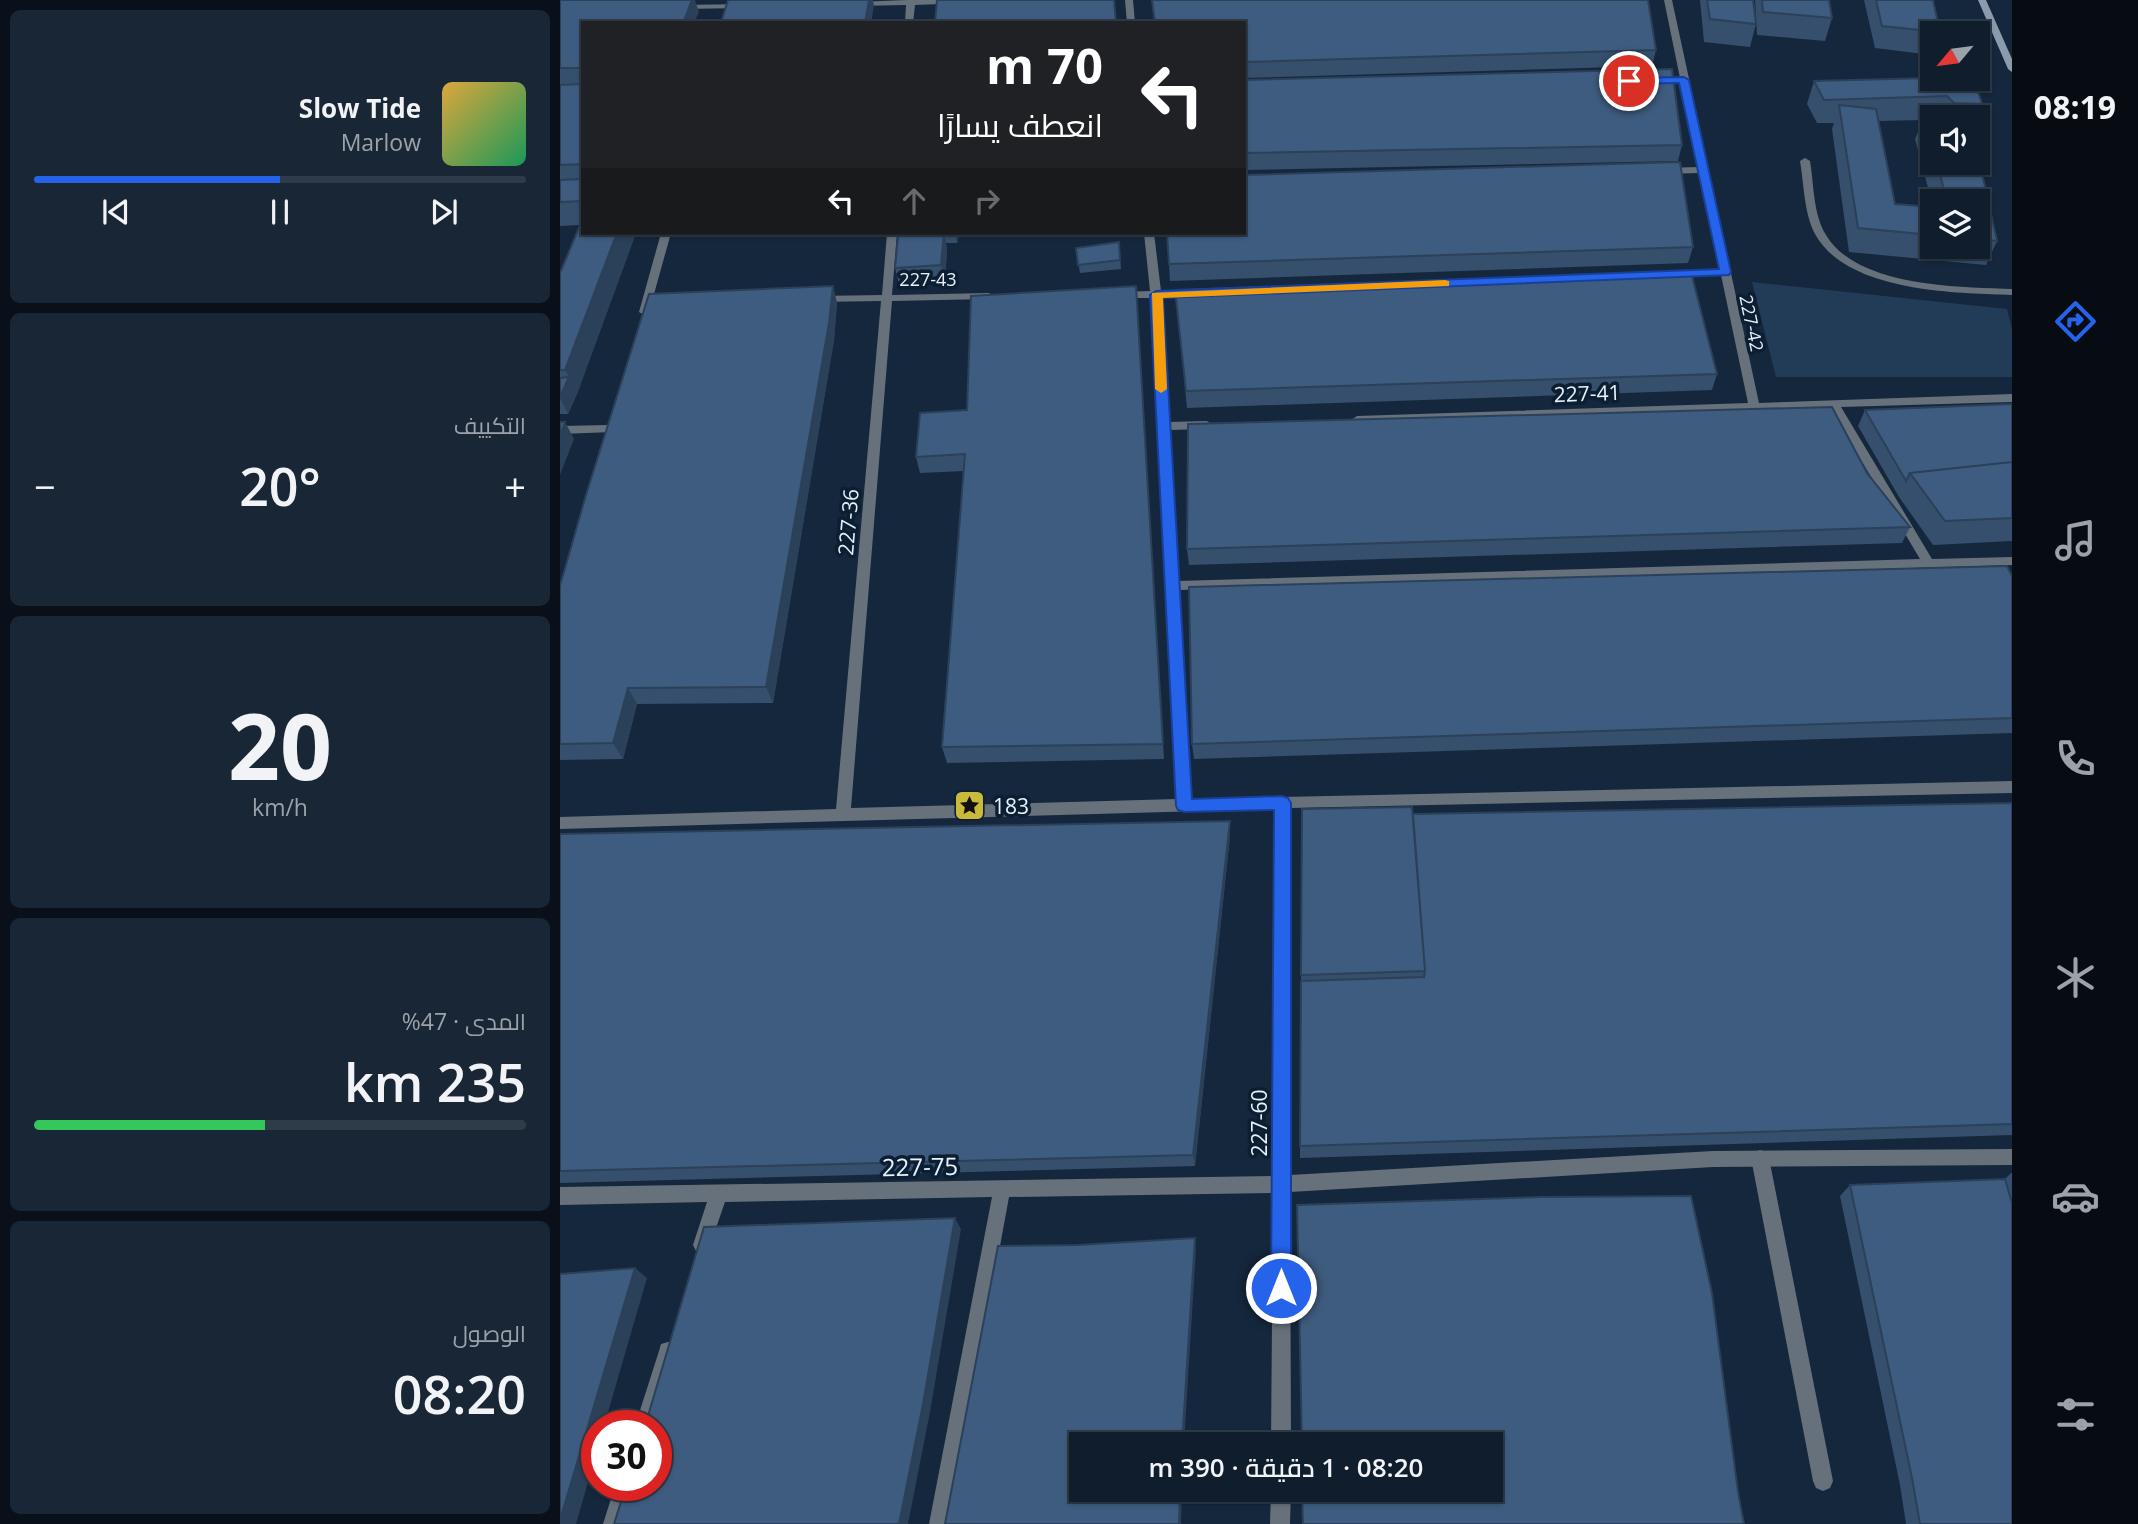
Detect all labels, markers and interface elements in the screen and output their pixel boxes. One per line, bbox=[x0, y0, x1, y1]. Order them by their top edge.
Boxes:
north arrow bbox=[1920, 21, 1990, 91]
map controls bbox=[1920, 21, 1990, 259]
text: 70 m bbox=[986, 32, 1103, 98]
icon: left bbox=[1127, 49, 1218, 140]
pin bbox=[1599, 51, 1659, 111]
icon: arrive bbox=[1610, 62, 1648, 100]
text: 08:19 bbox=[2034, 85, 2116, 128]
text: Slow Tide bbox=[299, 90, 421, 126]
text: انعطف يسارًا bbox=[937, 103, 1103, 146]
button: sound bbox=[1920, 105, 1990, 175]
text: Marlow bbox=[341, 126, 421, 158]
icon: left bbox=[822, 182, 860, 220]
icon: ahead bbox=[895, 182, 933, 220]
icon: right bbox=[968, 182, 1006, 220]
button: layers bbox=[1920, 189, 1990, 259]
icon: previous bbox=[97, 193, 135, 231]
icon: pause bbox=[261, 193, 299, 231]
icon: next bbox=[425, 193, 463, 231]
street label: 227-43 bbox=[899, 267, 957, 291]
street label: 227-42 bbox=[1734, 292, 1770, 354]
icon: directions bbox=[2051, 297, 2100, 346]
street label: 227-41 bbox=[1553, 378, 1621, 408]
text: التكييف bbox=[454, 409, 526, 441]
text: 20° bbox=[239, 450, 321, 521]
text: − bbox=[34, 460, 56, 512]
text: + bbox=[504, 460, 526, 512]
street label: 227-36 bbox=[831, 488, 865, 556]
icon: music bbox=[2051, 516, 2100, 565]
text: 20 bbox=[228, 683, 332, 807]
icon: phone bbox=[2051, 734, 2100, 783]
place icon: 183 bbox=[953, 789, 987, 823]
text: km/h bbox=[252, 791, 308, 823]
place label: 183 bbox=[993, 792, 1029, 820]
icon: climate bbox=[2051, 953, 2100, 1002]
text: المدى · 47% bbox=[402, 1005, 526, 1037]
text: 235 km bbox=[344, 1046, 526, 1117]
street label: 227-60 bbox=[1245, 1090, 1273, 1156]
street label: 227-75 bbox=[882, 1149, 958, 1183]
icon: car bbox=[2051, 1172, 2100, 1221]
position arrow bbox=[1244, 1251, 1318, 1325]
text: الوصول bbox=[453, 1317, 526, 1349]
text: 08:20 bbox=[393, 1358, 526, 1429]
icon: filters bbox=[2051, 1390, 2100, 1439]
speed limit sign: 30 bbox=[581, 1410, 672, 1501]
text: 08:20 · 1 دقيقة · 390 m bbox=[1149, 1449, 1423, 1485]

